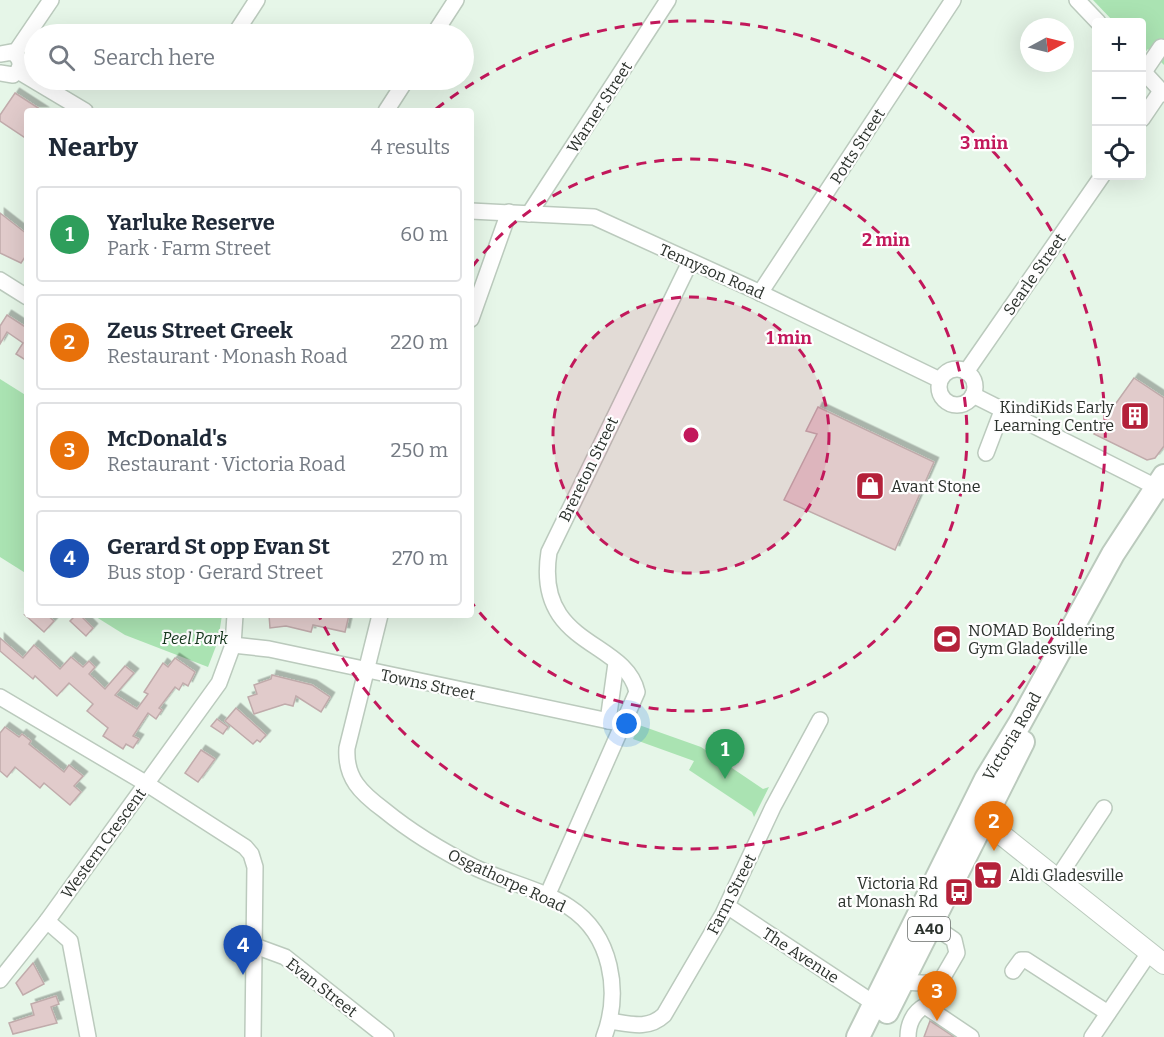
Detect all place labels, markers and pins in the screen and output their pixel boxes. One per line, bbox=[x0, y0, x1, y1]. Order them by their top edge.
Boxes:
place label: KindiKids Early Learning Centre bbox=[994, 398, 1115, 435]
building icon: KindiKids Early Learning Centre bbox=[1119, 400, 1151, 432]
centre of rings bbox=[681, 425, 701, 445]
shop icon: Avant Stone bbox=[854, 470, 886, 502]
place label: Avant Stone bbox=[891, 477, 981, 496]
place label: NOMAD Bouldering Gym Gladesville bbox=[968, 621, 1115, 658]
sports icon: NOMAD Bouldering Gym Gladesville bbox=[931, 623, 963, 655]
pin: 1 bbox=[706, 730, 744, 779]
pin: 2 bbox=[974, 802, 1014, 851]
supermarket icon: Aldi Gladesville bbox=[972, 859, 1004, 891]
place label: Aldi Gladesville bbox=[1009, 866, 1124, 885]
place label: Victoria Rd at Monash Rd bbox=[838, 874, 939, 911]
bus stop icon: Victoria Rd at Monash Rd bbox=[943, 876, 975, 908]
pin: 4 bbox=[224, 926, 262, 975]
pin: 3 bbox=[918, 972, 956, 1021]

